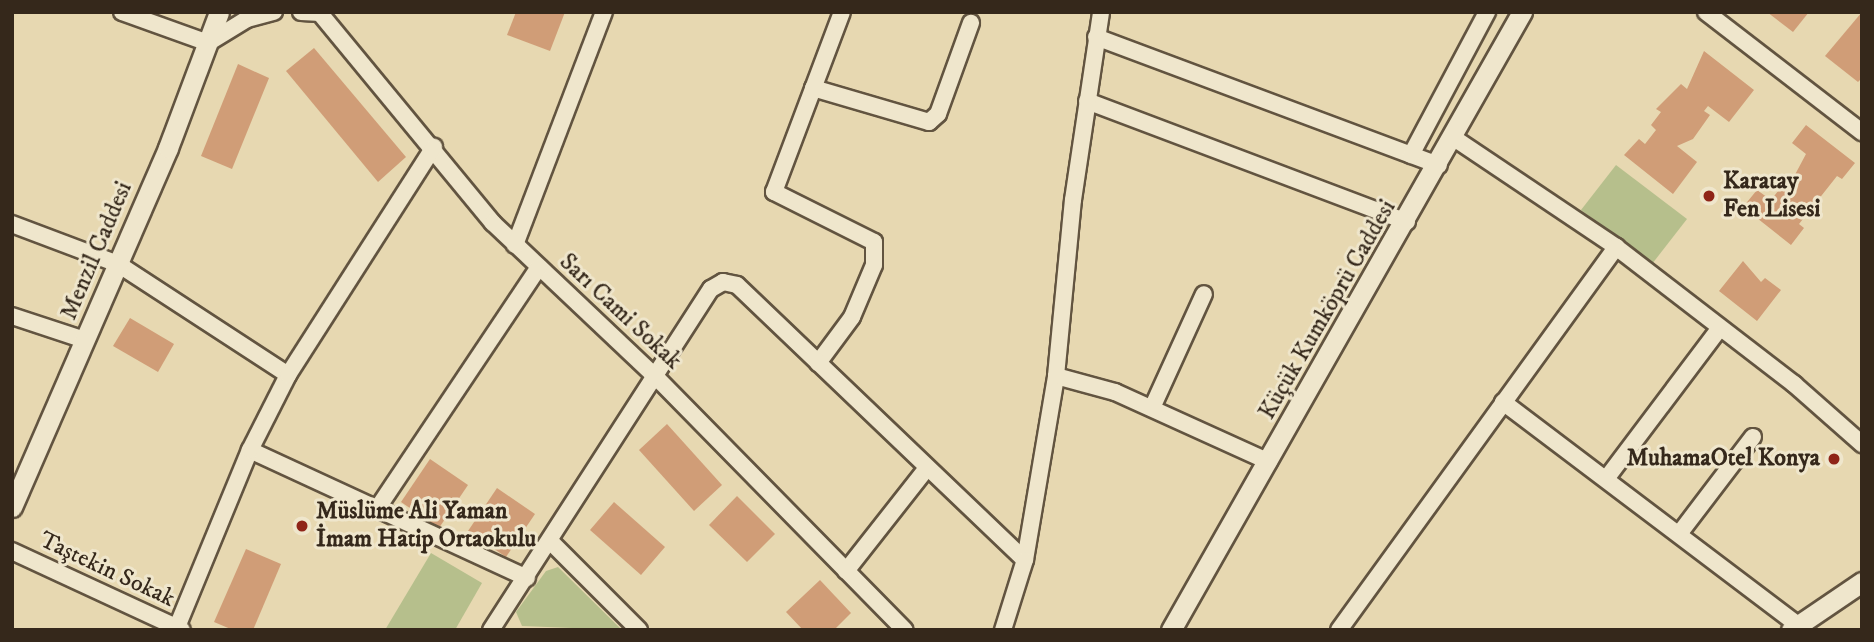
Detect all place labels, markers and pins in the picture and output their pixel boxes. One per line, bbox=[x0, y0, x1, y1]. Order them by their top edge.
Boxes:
place label: Karatay Fen Lisesi bbox=[1723, 168, 1820, 224]
marker: Karatay Fen Lisesi bbox=[1701, 188, 1717, 204]
place label: MuhamaOtel Konya bbox=[1627, 445, 1820, 473]
marker: MuhamaOtel Konya bbox=[1826, 451, 1842, 467]
place label: Müslüme Ali Yaman İmam Hatip Ortaokulu bbox=[316, 498, 536, 554]
marker: Müslüme Ali Yaman İmam Hatip Ortaokulu bbox=[294, 518, 310, 534]

